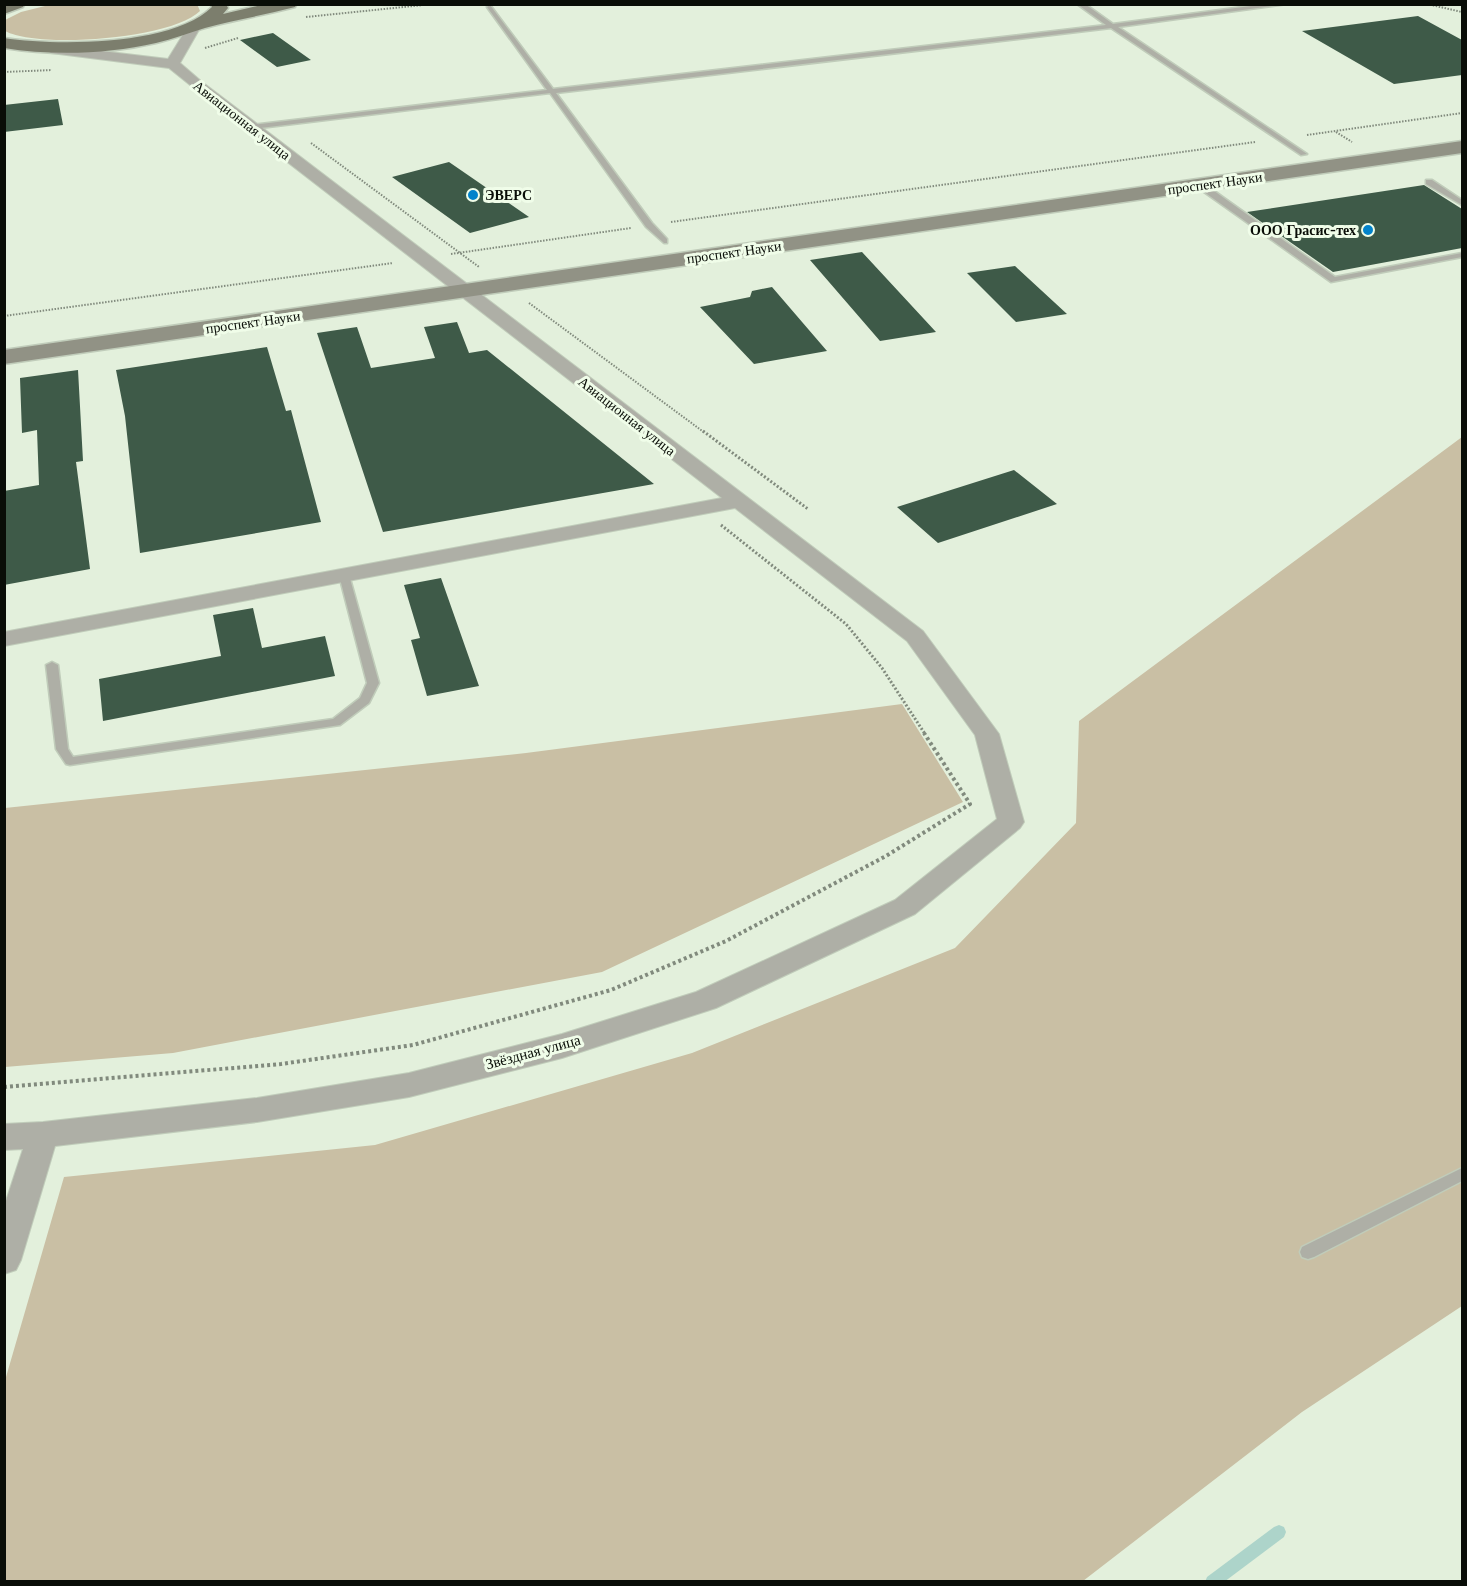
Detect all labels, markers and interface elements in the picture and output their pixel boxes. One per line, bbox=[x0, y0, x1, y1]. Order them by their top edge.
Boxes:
street label: Авиационная улица bbox=[190, 76, 295, 164]
street label: проспект Науки bbox=[1167, 167, 1264, 199]
place label: ЭВЕРС bbox=[485, 186, 532, 204]
marker: ЭВЕРС bbox=[466, 188, 480, 202]
place label: ООО Грасис-тех bbox=[1250, 221, 1356, 239]
marker: ООО Грасис-тех bbox=[1361, 223, 1375, 237]
street label: проспект Науки bbox=[686, 236, 783, 268]
street label: проспект Науки bbox=[205, 306, 302, 338]
street label: Авиационная улица bbox=[575, 372, 680, 460]
street label: Звёздная улица bbox=[483, 1030, 583, 1073]

